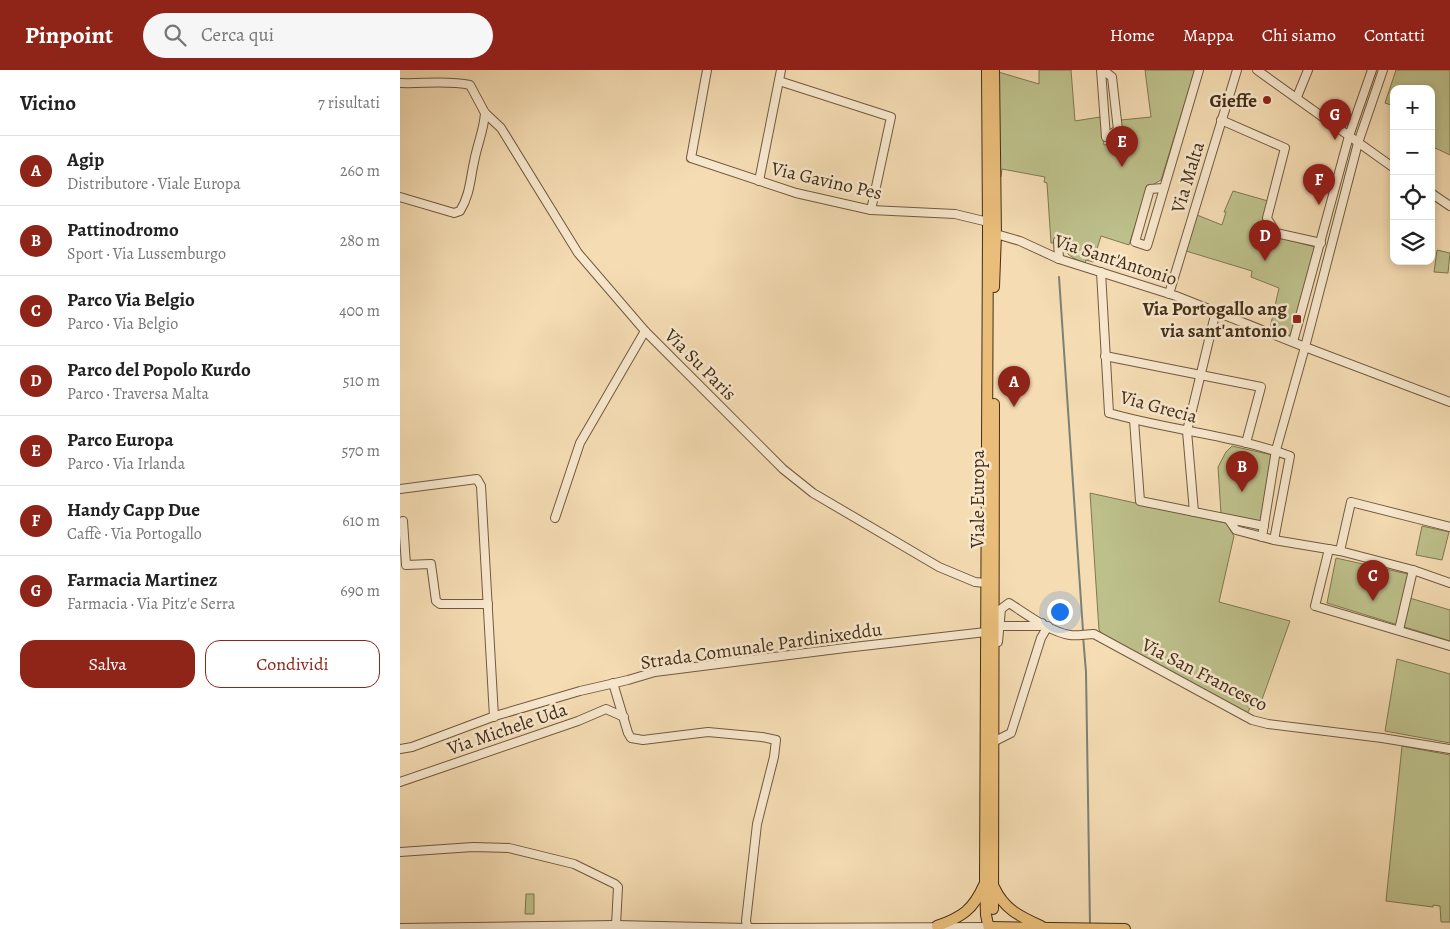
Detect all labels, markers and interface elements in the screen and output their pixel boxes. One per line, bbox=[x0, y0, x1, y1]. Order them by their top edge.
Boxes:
search box bbox=[143, 13, 493, 58]
text: Pinpoint bbox=[25, 19, 113, 51]
icon: search bbox=[161, 21, 189, 49]
text: Cerca qui bbox=[201, 22, 274, 48]
text: Home bbox=[1110, 23, 1155, 47]
text: Mappa bbox=[1183, 23, 1234, 47]
text: Chi siamo bbox=[1262, 23, 1336, 47]
text: Contatti bbox=[1364, 23, 1425, 47]
map controls bbox=[1390, 85, 1435, 265]
button: + bbox=[1390, 85, 1435, 130]
place label: Gieffe bbox=[1209, 88, 1257, 114]
text: Vicino bbox=[20, 89, 76, 117]
text: 7 risultati bbox=[318, 92, 380, 114]
marker: Gieffe bbox=[1261, 94, 1273, 106]
pin: G bbox=[1319, 99, 1351, 140]
pin: E bbox=[1106, 126, 1138, 167]
button: − bbox=[1390, 130, 1435, 175]
street label: Via Malta bbox=[1165, 138, 1211, 217]
text: Agip bbox=[67, 147, 104, 173]
street label: Via Gavino Pes bbox=[768, 155, 885, 206]
text: A bbox=[31, 160, 41, 182]
text: 260 m bbox=[340, 160, 380, 182]
pin: F bbox=[1303, 164, 1335, 205]
text: Distributore · Viale Europa bbox=[67, 173, 241, 195]
button: locate bbox=[1390, 175, 1435, 220]
text: Pattinodromo bbox=[67, 217, 179, 243]
pin: D bbox=[1249, 220, 1281, 261]
button: layers bbox=[1390, 220, 1435, 265]
street label: Via Sant'Antonio bbox=[1050, 228, 1180, 292]
text: B bbox=[31, 230, 41, 252]
text: 280 m bbox=[340, 230, 380, 252]
text: Sport · Via Lussemburgo bbox=[67, 243, 226, 265]
text: Parco Via Belgio bbox=[67, 287, 195, 313]
place label: Via Portogallo ang via sant'antonio bbox=[1142, 296, 1287, 344]
text: C bbox=[31, 300, 41, 322]
text: 400 m bbox=[339, 300, 380, 322]
text: Parco · Via Belgio bbox=[67, 313, 178, 335]
marker: Via Portogallo ang via sant'antonio bbox=[1291, 313, 1303, 325]
street label: Via Su Paris bbox=[658, 322, 742, 406]
text: Parco del Popolo Kurdo bbox=[67, 357, 251, 383]
pin: A bbox=[998, 366, 1030, 407]
text: D bbox=[30, 370, 42, 392]
text: 510 m bbox=[343, 370, 380, 392]
text: Parco · Traversa Malta bbox=[67, 383, 209, 405]
street label: Via Grecia bbox=[1116, 384, 1200, 430]
text: Parco Europa bbox=[67, 427, 174, 453]
text: E bbox=[31, 440, 41, 462]
text: 570 m bbox=[341, 440, 380, 462]
street label: Viale Europa bbox=[965, 450, 991, 549]
pin: B bbox=[1226, 451, 1258, 492]
text: Parco · Via Irlanda bbox=[67, 453, 185, 475]
text: Handy Capp Due bbox=[67, 497, 200, 523]
text: F bbox=[32, 510, 40, 532]
text: 610 m bbox=[342, 510, 380, 532]
text: Caffè · Via Portogallo bbox=[67, 523, 202, 545]
pin: C bbox=[1357, 560, 1389, 601]
text: Farmacia Martinez bbox=[67, 567, 217, 593]
text: G bbox=[31, 580, 41, 602]
text: 690 m bbox=[340, 580, 380, 602]
text: Farmacia · Via Pitz'e Serra bbox=[67, 593, 235, 615]
your location bbox=[1047, 599, 1073, 625]
street label: Strada Comunale Pardinixeddu bbox=[639, 616, 884, 676]
street label: Via San Francesco bbox=[1136, 631, 1272, 718]
button: Salva bbox=[20, 640, 195, 688]
button: Condividi bbox=[205, 640, 380, 688]
street label: Via Michele Uda bbox=[443, 696, 571, 762]

